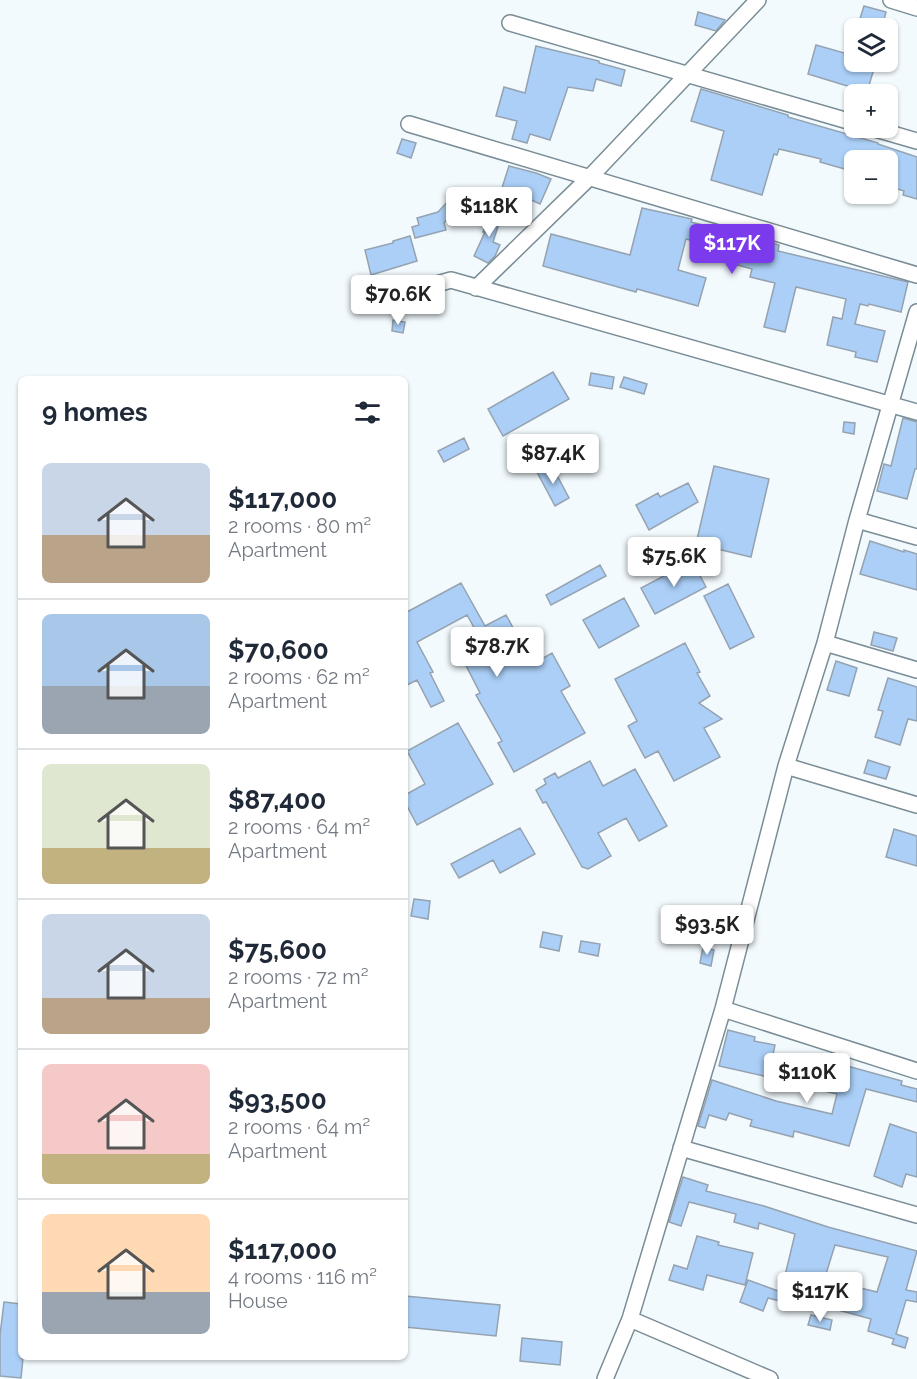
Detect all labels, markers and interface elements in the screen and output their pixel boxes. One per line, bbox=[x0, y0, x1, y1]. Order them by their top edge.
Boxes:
map controls bbox=[844, 18, 898, 204]
button: layers bbox=[844, 18, 898, 72]
button: + bbox=[844, 84, 898, 138]
button: − bbox=[844, 150, 898, 204]
pin: $118K bbox=[447, 187, 531, 238]
text: $118K bbox=[460, 194, 518, 218]
pin: $117K bbox=[690, 224, 774, 275]
text: $117K bbox=[703, 231, 761, 255]
pin: $70.6K bbox=[349, 275, 447, 326]
text: $70.6K bbox=[365, 282, 431, 306]
icon: filters bbox=[351, 396, 384, 429]
text: 9 homes bbox=[42, 397, 148, 427]
pin: $87.4K bbox=[504, 434, 602, 485]
text: $87.4K bbox=[521, 441, 585, 465]
text: $117,000 bbox=[228, 484, 337, 514]
icon: home bbox=[90, 487, 162, 559]
text: 2 rooms · 80 m² bbox=[228, 514, 371, 538]
pin: $75.6K bbox=[625, 537, 723, 588]
text: Apartment bbox=[228, 538, 327, 562]
text: $75.6K bbox=[642, 544, 706, 568]
pin: $78.7K bbox=[448, 627, 546, 678]
text: $78.7K bbox=[465, 634, 529, 658]
text: $70,600 bbox=[228, 635, 329, 665]
icon: home bbox=[90, 638, 162, 710]
text: 2 rooms · 62 m² bbox=[228, 665, 370, 689]
text: Apartment bbox=[228, 689, 327, 713]
text: $87,400 bbox=[228, 785, 326, 815]
icon: home bbox=[90, 788, 162, 860]
text: 2 rooms · 64 m² bbox=[228, 815, 370, 839]
text: Apartment bbox=[228, 839, 327, 863]
pin: $93.5K bbox=[658, 905, 756, 956]
text: $93.5K bbox=[675, 912, 739, 936]
text: $75,600 bbox=[228, 935, 327, 965]
icon: home bbox=[90, 938, 162, 1010]
text: 2 rooms · 72 m² bbox=[228, 965, 368, 989]
text: Apartment bbox=[228, 989, 327, 1013]
pin: $110K bbox=[765, 1053, 849, 1104]
text: $110K bbox=[778, 1060, 836, 1084]
text: $93,500 bbox=[228, 1085, 327, 1115]
icon: home bbox=[90, 1088, 162, 1160]
text: 2 rooms · 64 m² bbox=[228, 1115, 370, 1139]
text: Apartment bbox=[228, 1139, 327, 1163]
text: $117,000 bbox=[228, 1235, 337, 1265]
icon: home bbox=[90, 1238, 162, 1310]
text: 4 rooms · 116 m² bbox=[228, 1265, 377, 1289]
pin: $117K bbox=[778, 1272, 862, 1323]
text: $117K bbox=[791, 1279, 849, 1303]
text: House bbox=[228, 1289, 288, 1313]

